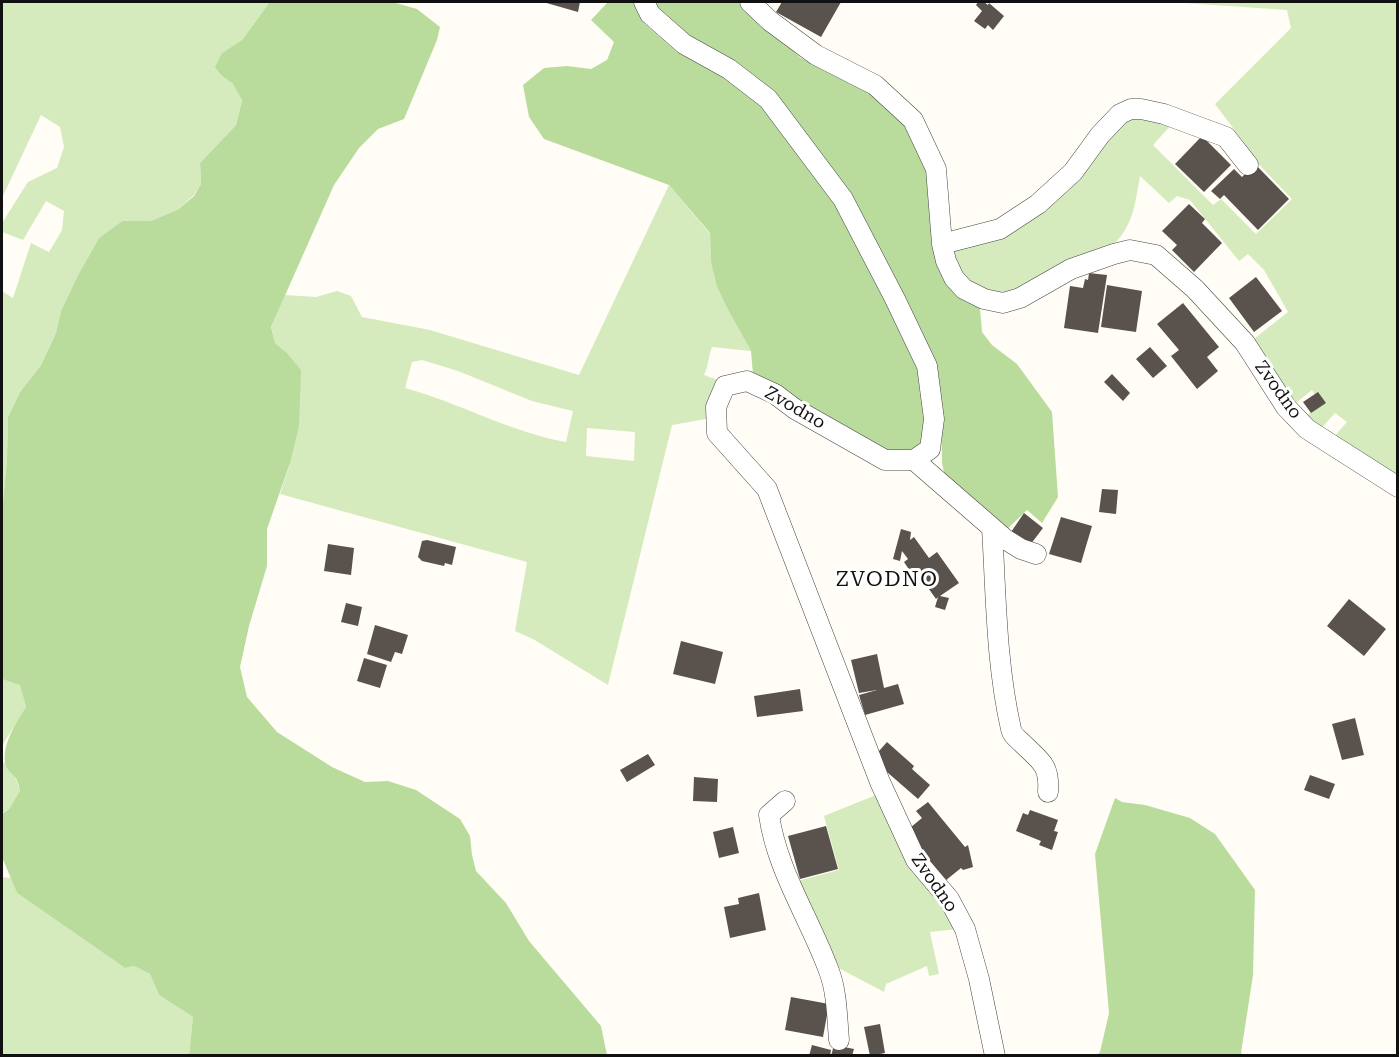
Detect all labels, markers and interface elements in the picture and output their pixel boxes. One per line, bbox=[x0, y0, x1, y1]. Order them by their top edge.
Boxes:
street label: Zvodno bbox=[1250, 357, 1306, 423]
street label: Zvodno bbox=[761, 382, 829, 434]
district label: ZVODNO bbox=[836, 567, 938, 593]
street label: Zvodno bbox=[906, 850, 962, 916]

